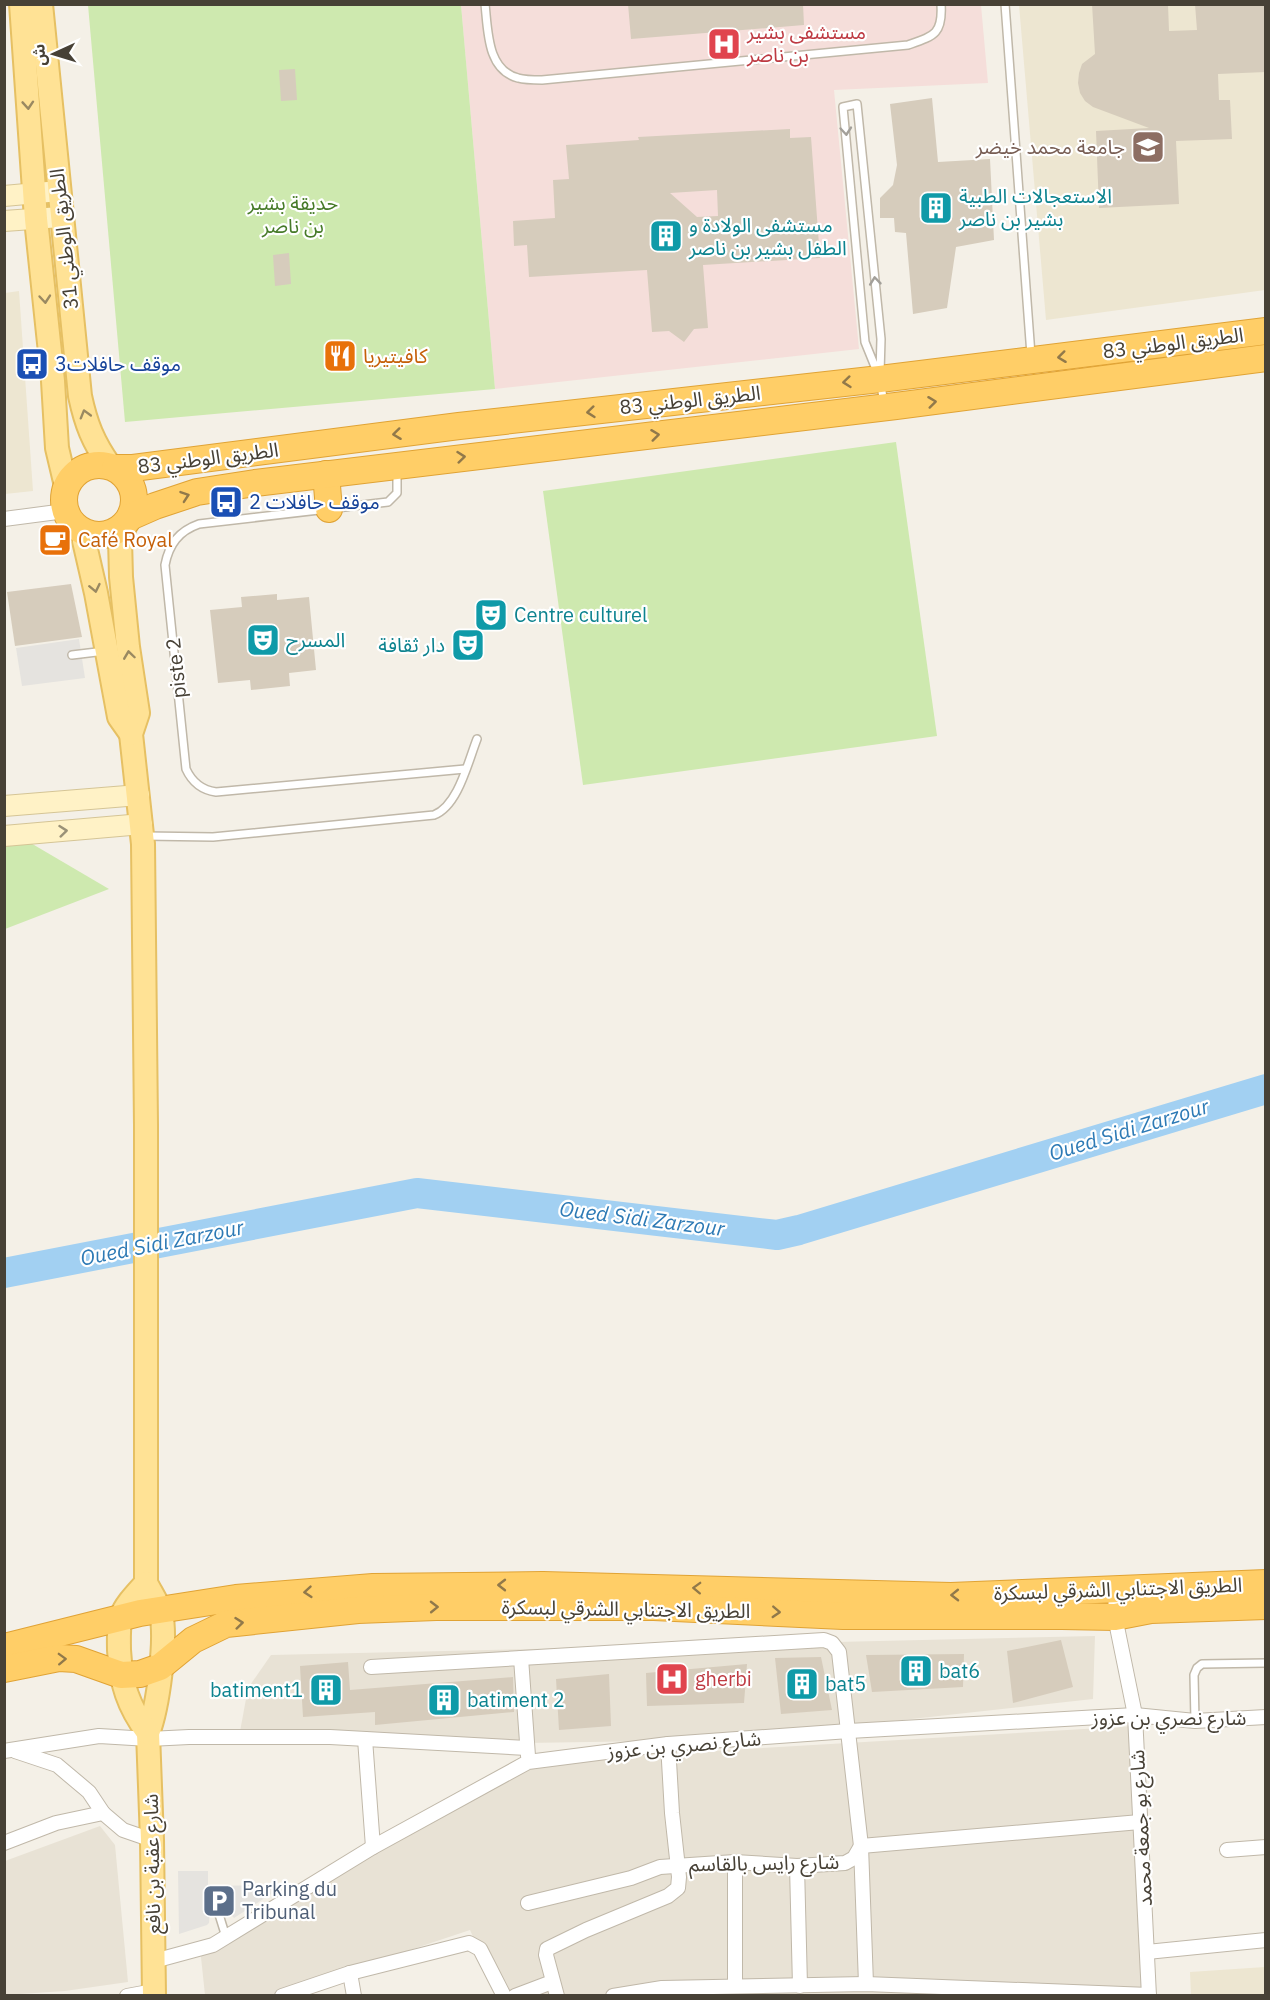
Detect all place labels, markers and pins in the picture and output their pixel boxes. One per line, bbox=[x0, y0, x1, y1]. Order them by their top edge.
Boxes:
place label: مستشفى بشير بن ناصر bbox=[746, 18, 866, 68]
hospital icon: مستشفى بشير بن ناصر bbox=[706, 26, 742, 62]
school or university icon: جامعة محمد خيضر bbox=[1130, 129, 1166, 165]
place label: جامعة محمد خيضر bbox=[975, 133, 1125, 160]
place label: الاستعجالات الطبية بشير بن ناصر bbox=[958, 182, 1112, 232]
building icon: الاستعجالات الطبية بشير بن ناصر bbox=[918, 190, 954, 226]
place label: مستشفى الولادة و الطفل بشير بن ناصر bbox=[688, 211, 847, 261]
building icon: مستشفى الولادة و الطفل بشير بن ناصر bbox=[648, 218, 684, 254]
restaurant icon: كافيتيريا bbox=[322, 338, 358, 374]
place label: كافيتيريا bbox=[363, 342, 428, 369]
bus stop icon: موقف حافلات3 bbox=[14, 346, 50, 382]
place label: موقف حافلات3 bbox=[55, 350, 181, 377]
bus stop icon: موقف حافلات 2 bbox=[208, 484, 244, 520]
place label: موقف حافلات 2 bbox=[249, 488, 380, 515]
cafe icon: Café Royal bbox=[37, 522, 73, 558]
place label: Café Royal bbox=[78, 526, 173, 553]
theatre icon: Centre culturel bbox=[473, 597, 509, 633]
place label: Centre culturel bbox=[514, 601, 648, 628]
theatre icon: المسرح bbox=[245, 622, 281, 658]
place label: المسرح bbox=[286, 626, 345, 655]
theatre icon: دار ثقافة bbox=[450, 627, 486, 663]
place label: دار ثقافة bbox=[378, 631, 445, 658]
building icon: bat6 bbox=[898, 1653, 934, 1689]
place label: bat6 bbox=[939, 1657, 980, 1684]
hospital icon: gherbi bbox=[654, 1661, 690, 1697]
place label: gherbi bbox=[695, 1665, 752, 1692]
building icon: bat5 bbox=[784, 1666, 820, 1702]
place label: bat5 bbox=[825, 1670, 866, 1697]
building icon: batiment1 bbox=[308, 1672, 344, 1708]
place label: batiment1 bbox=[210, 1676, 303, 1703]
building icon: batiment 2 bbox=[426, 1682, 462, 1718]
place label: batiment 2 bbox=[467, 1686, 565, 1713]
place label: Parking du Tribunal bbox=[242, 1875, 337, 1925]
parking icon: Parking du Tribunal bbox=[201, 1883, 237, 1919]

